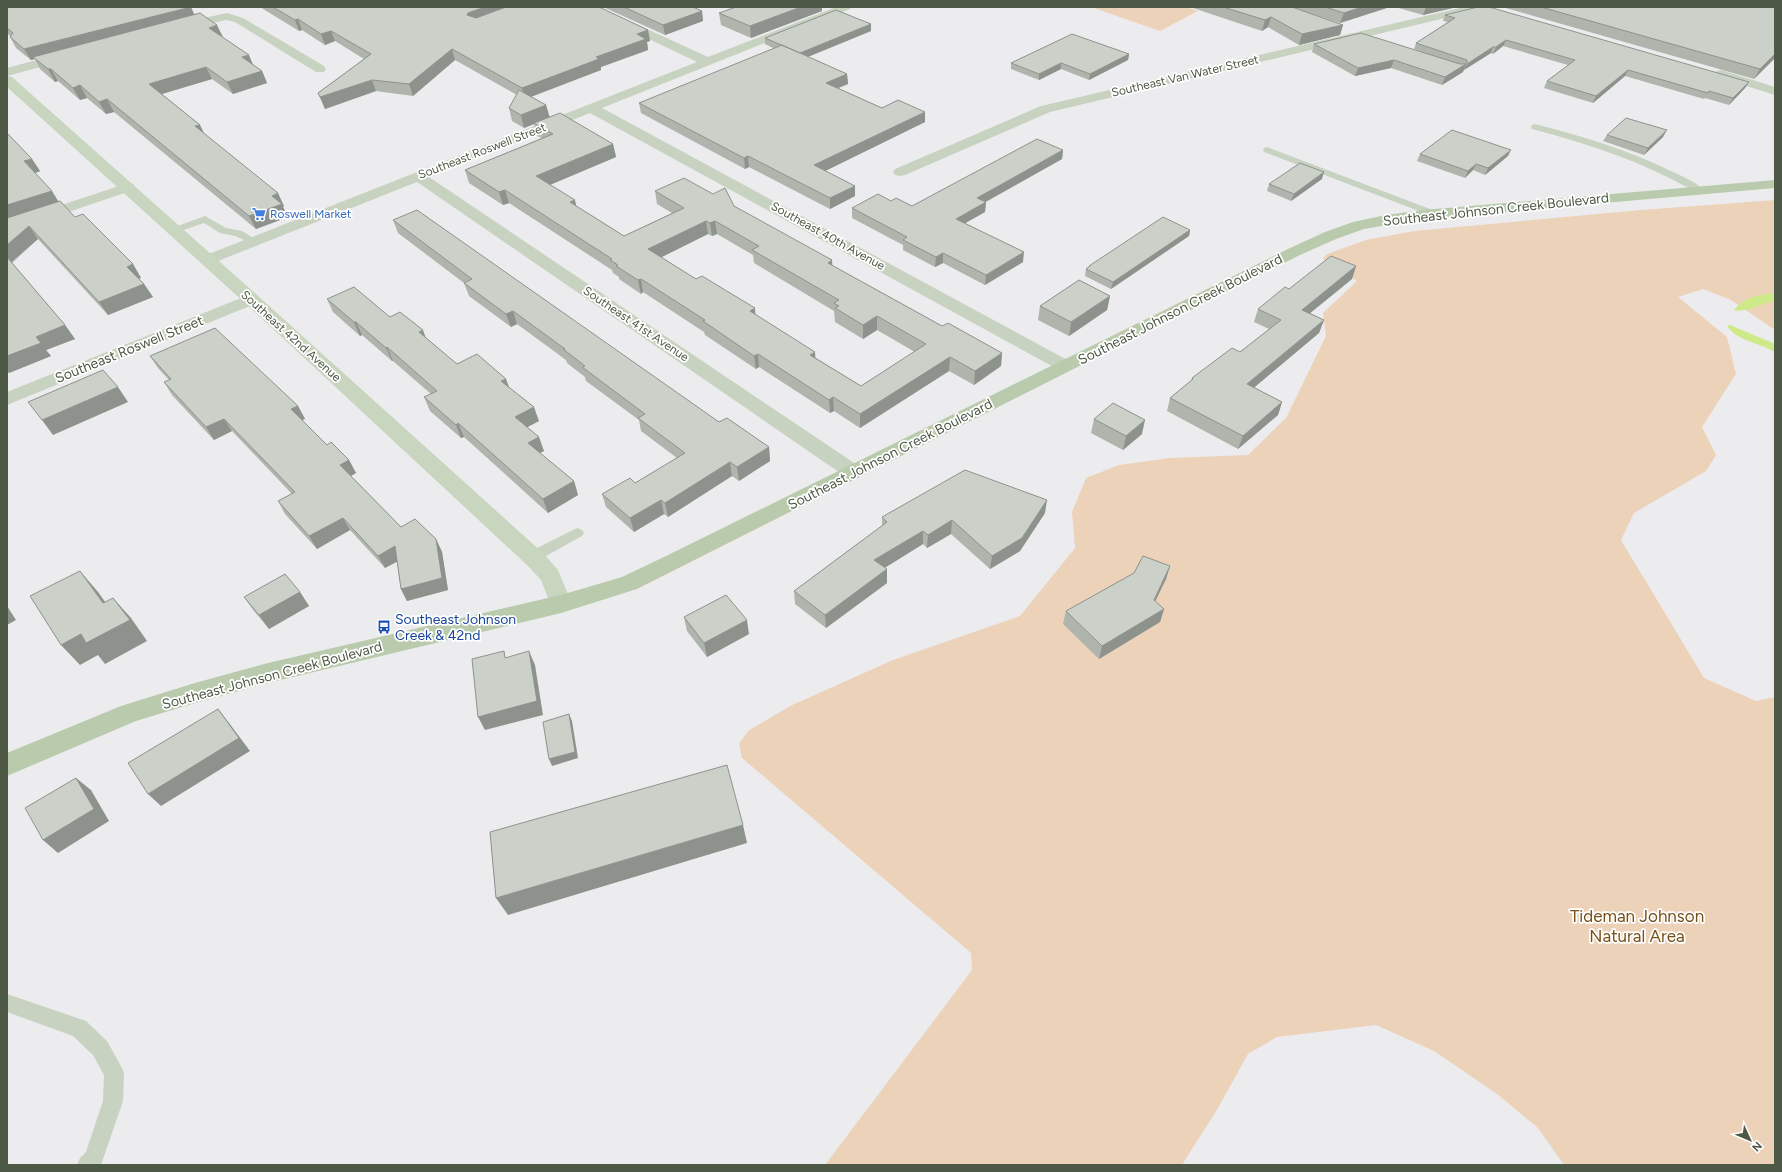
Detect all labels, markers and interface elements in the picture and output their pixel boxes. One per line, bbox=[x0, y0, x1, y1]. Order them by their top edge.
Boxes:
street label: Southeast Van Water Street bbox=[1110, 52, 1260, 100]
street label: Southeast Roswell Street bbox=[416, 120, 548, 182]
street label: Southeast Johnson Creek Boulevard bbox=[1382, 189, 1610, 230]
street label: Southeast 40th Avenue bbox=[769, 199, 888, 273]
supermarket icon: Roswell Market bbox=[251, 206, 267, 222]
place label: Roswell Market bbox=[270, 207, 352, 221]
street label: Southeast Johnson Creek Boulevard bbox=[1075, 250, 1285, 369]
street label: Southeast 41st Avenue bbox=[581, 283, 692, 365]
street label: Southeast 42nd Avenue bbox=[238, 287, 344, 385]
street label: Southeast Roswell Street bbox=[53, 312, 206, 387]
street label: Southeast Johnson Creek Boulevard bbox=[785, 395, 995, 514]
place label: Southeast Johnson Creek & 42nd bbox=[395, 611, 516, 644]
bus stop icon: Southeast Johnson Creek & 42nd bbox=[376, 619, 392, 635]
street label: Southeast Johnson Creek Boulevard bbox=[160, 638, 384, 713]
park label: Tideman Johnson Natural Area bbox=[1570, 906, 1704, 946]
north arrow bbox=[1730, 1120, 1770, 1160]
text: N bbox=[1749, 1139, 1764, 1154]

